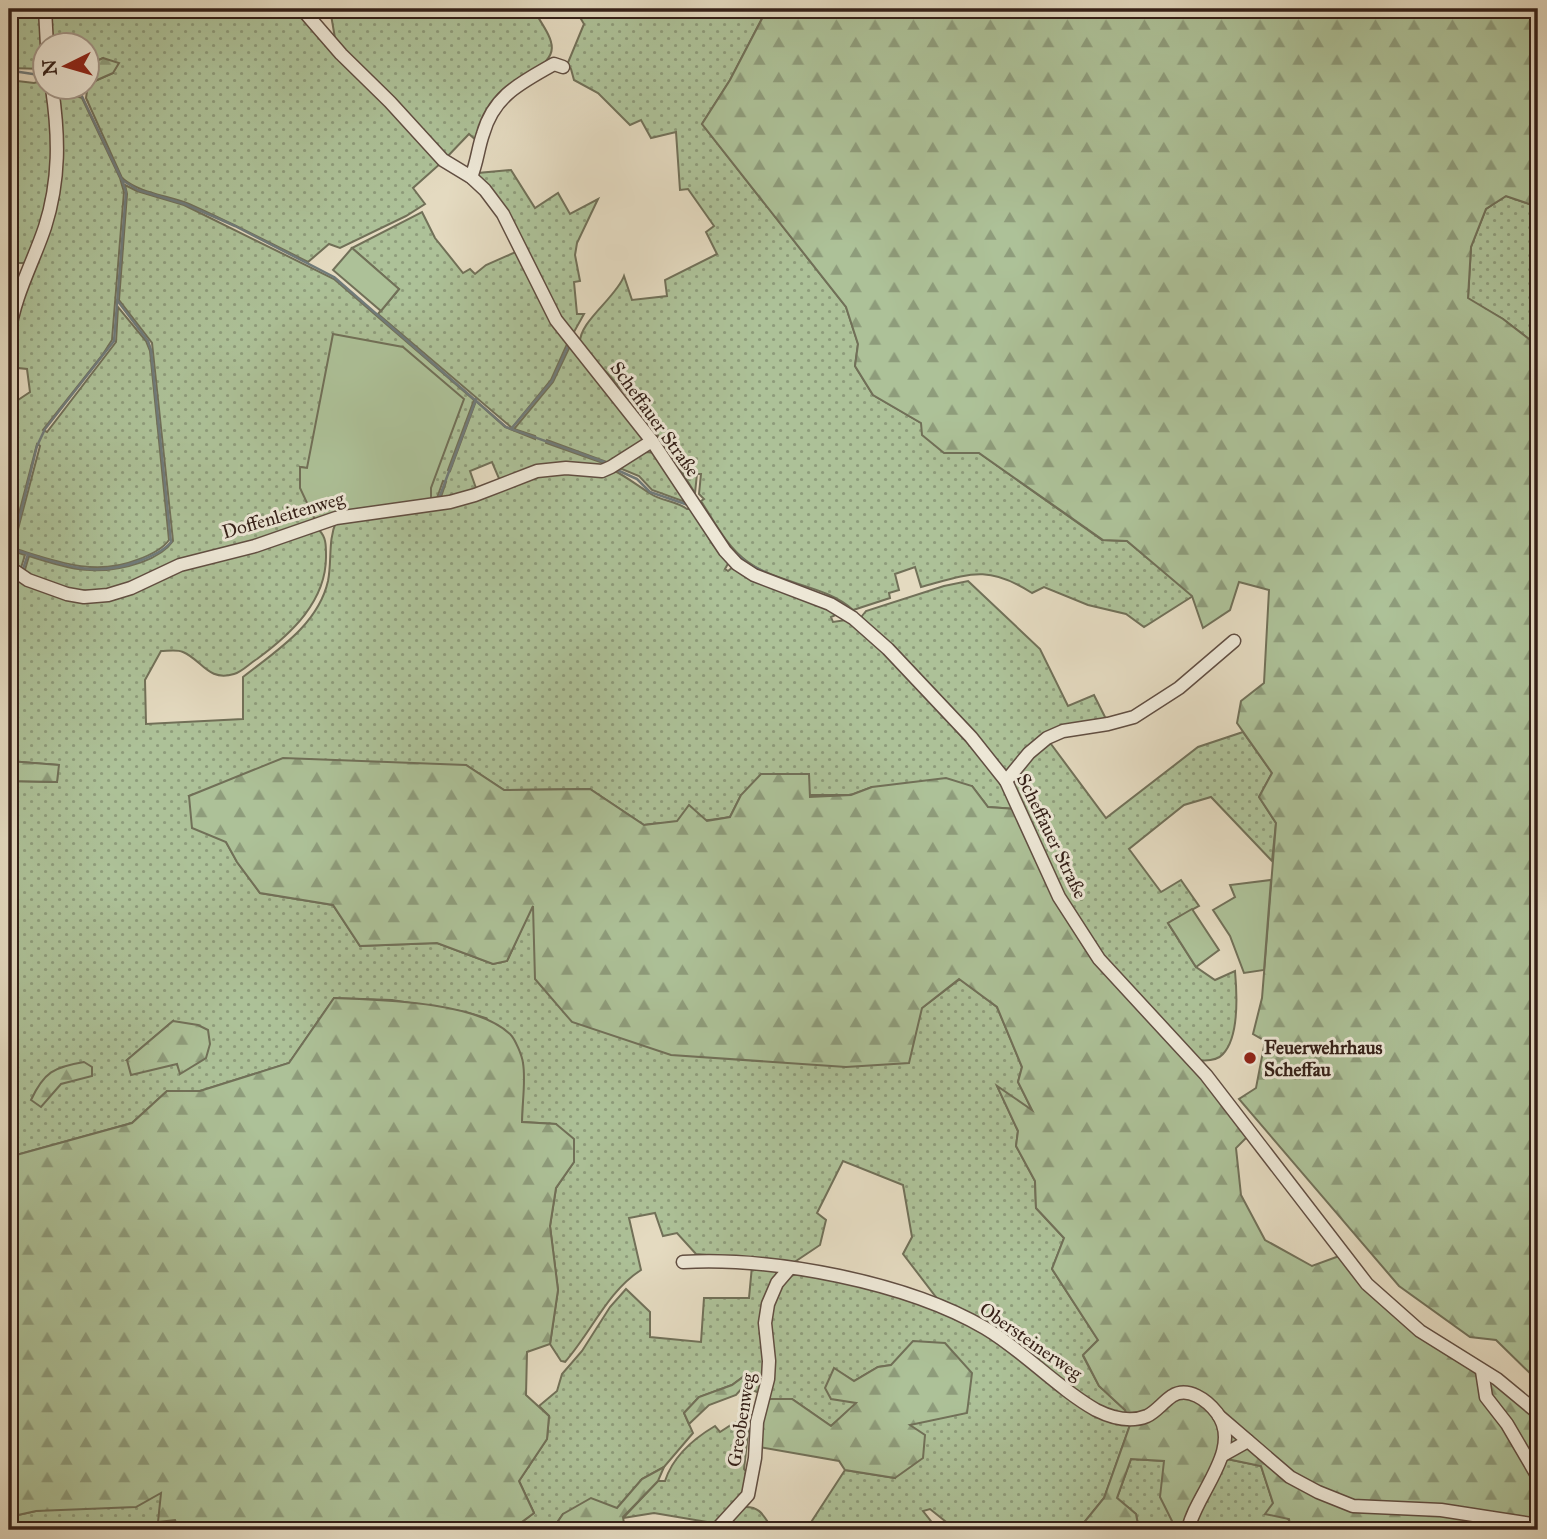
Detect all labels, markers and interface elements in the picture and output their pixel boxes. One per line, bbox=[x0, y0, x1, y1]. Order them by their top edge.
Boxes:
north arrow bbox=[32, 32, 102, 102]
text: N bbox=[37, 58, 62, 76]
street label: Scheffauer Straße bbox=[606, 357, 704, 481]
street label: Doffenleitenweg bbox=[219, 487, 347, 544]
street label: Scheffauer Straße bbox=[1012, 770, 1092, 902]
place label: Feuerwehrhaus Scheffau bbox=[1264, 1036, 1383, 1081]
marker: Feuerwehrhaus Scheffau bbox=[1242, 1050, 1258, 1066]
street label: Obersteinerweg bbox=[975, 1297, 1087, 1386]
street label: Greobenweg bbox=[722, 1371, 761, 1469]

